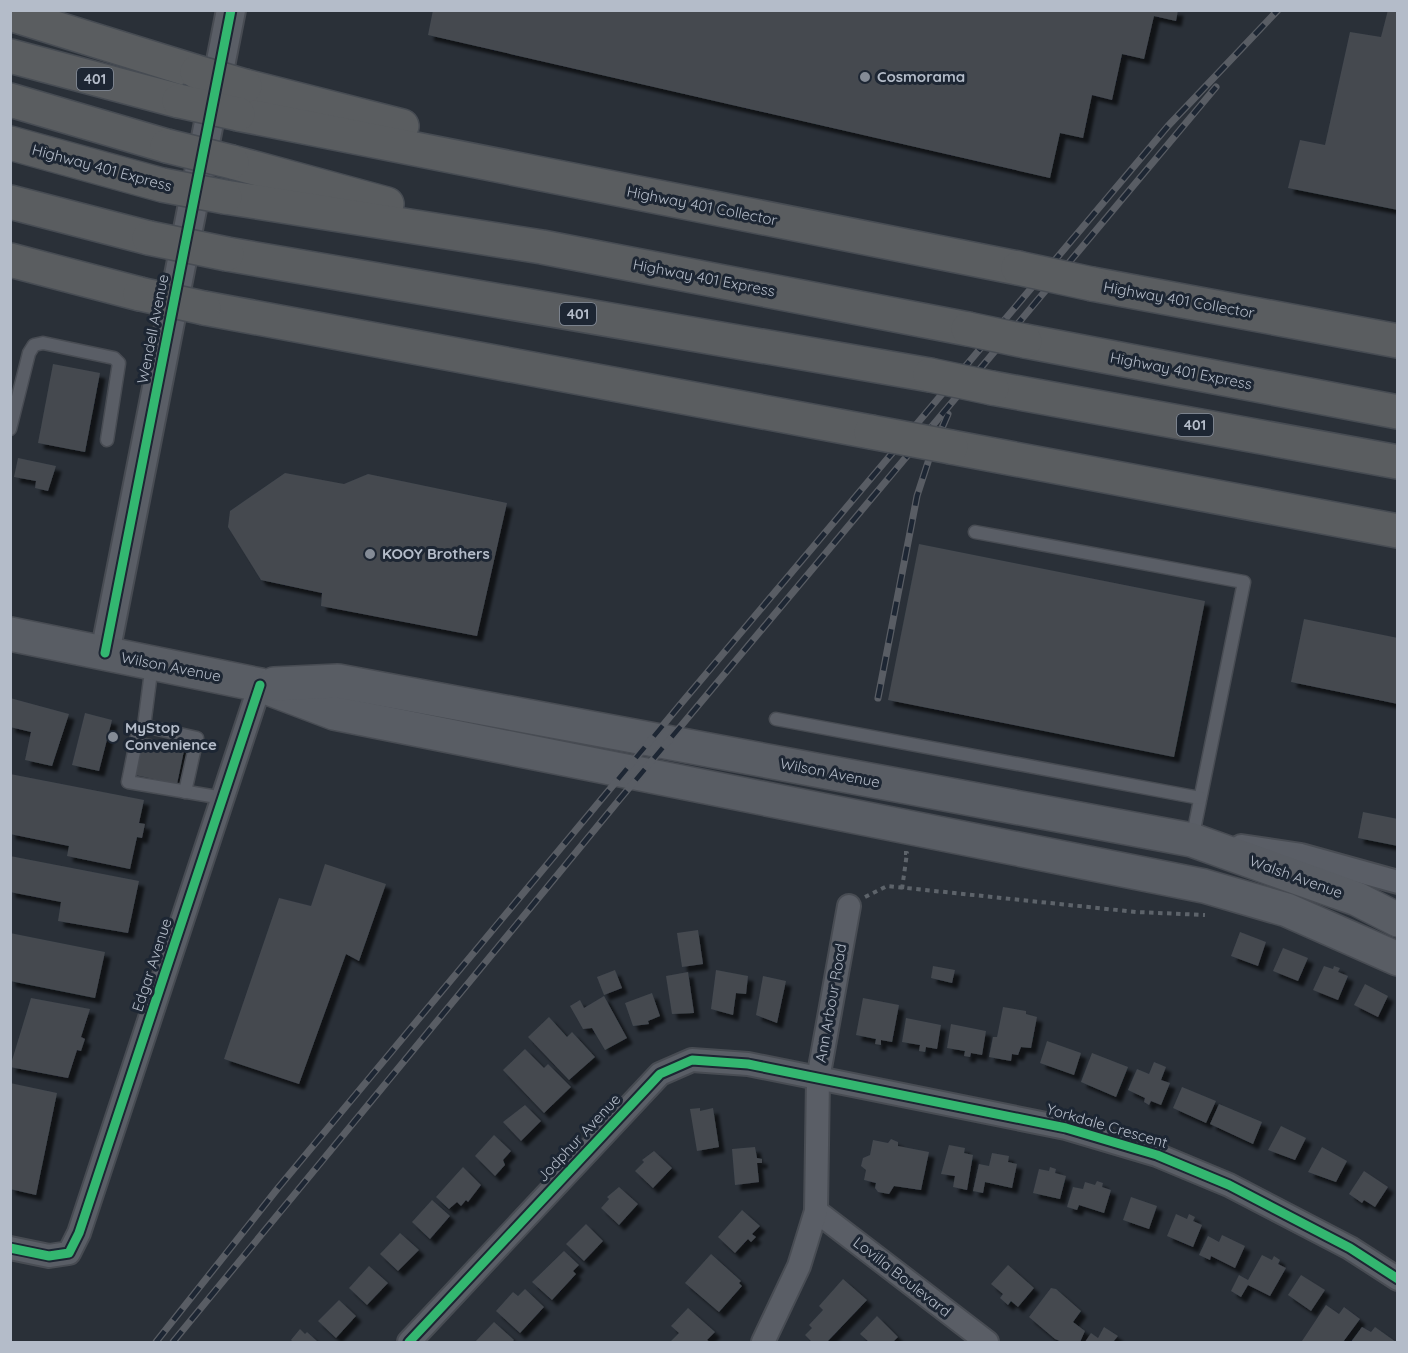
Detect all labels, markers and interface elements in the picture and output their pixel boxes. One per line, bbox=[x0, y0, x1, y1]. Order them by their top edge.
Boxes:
place label: Cosmorama bbox=[877, 67, 965, 86]
road number: 401 bbox=[77, 68, 113, 90]
marker: Cosmorama bbox=[858, 70, 872, 84]
street label: Highway 401 Express bbox=[30, 140, 174, 195]
street label: Highway 401 Collector bbox=[625, 182, 779, 229]
street label: Highway 401 Express bbox=[631, 254, 777, 301]
street label: Wendell Avenue bbox=[133, 272, 172, 385]
street label: Highway 401 Collector bbox=[1102, 277, 1256, 322]
road number: 401 bbox=[560, 303, 596, 325]
street label: Highway 401 Express bbox=[1108, 347, 1254, 394]
road number: 401 bbox=[1177, 414, 1213, 436]
place label: KOOY Brothers bbox=[382, 544, 490, 563]
marker: KOOY Brothers bbox=[363, 547, 377, 561]
street label: Wilson Avenue bbox=[120, 648, 223, 686]
place label: MyStop Convenience bbox=[125, 718, 217, 754]
marker: MyStop Convenience bbox=[106, 730, 120, 744]
street label: Wilson Avenue bbox=[779, 754, 882, 792]
street label: Walsh Avenue bbox=[1247, 851, 1345, 902]
street label: Edgar Avenue bbox=[127, 916, 176, 1014]
street label: Ann Arbour Road bbox=[811, 942, 850, 1064]
street label: Jodphur Avenue bbox=[533, 1089, 624, 1186]
street label: Yorkdale Crescent bbox=[1044, 1099, 1170, 1152]
street label: Lovilla Boulevard bbox=[850, 1233, 955, 1321]

